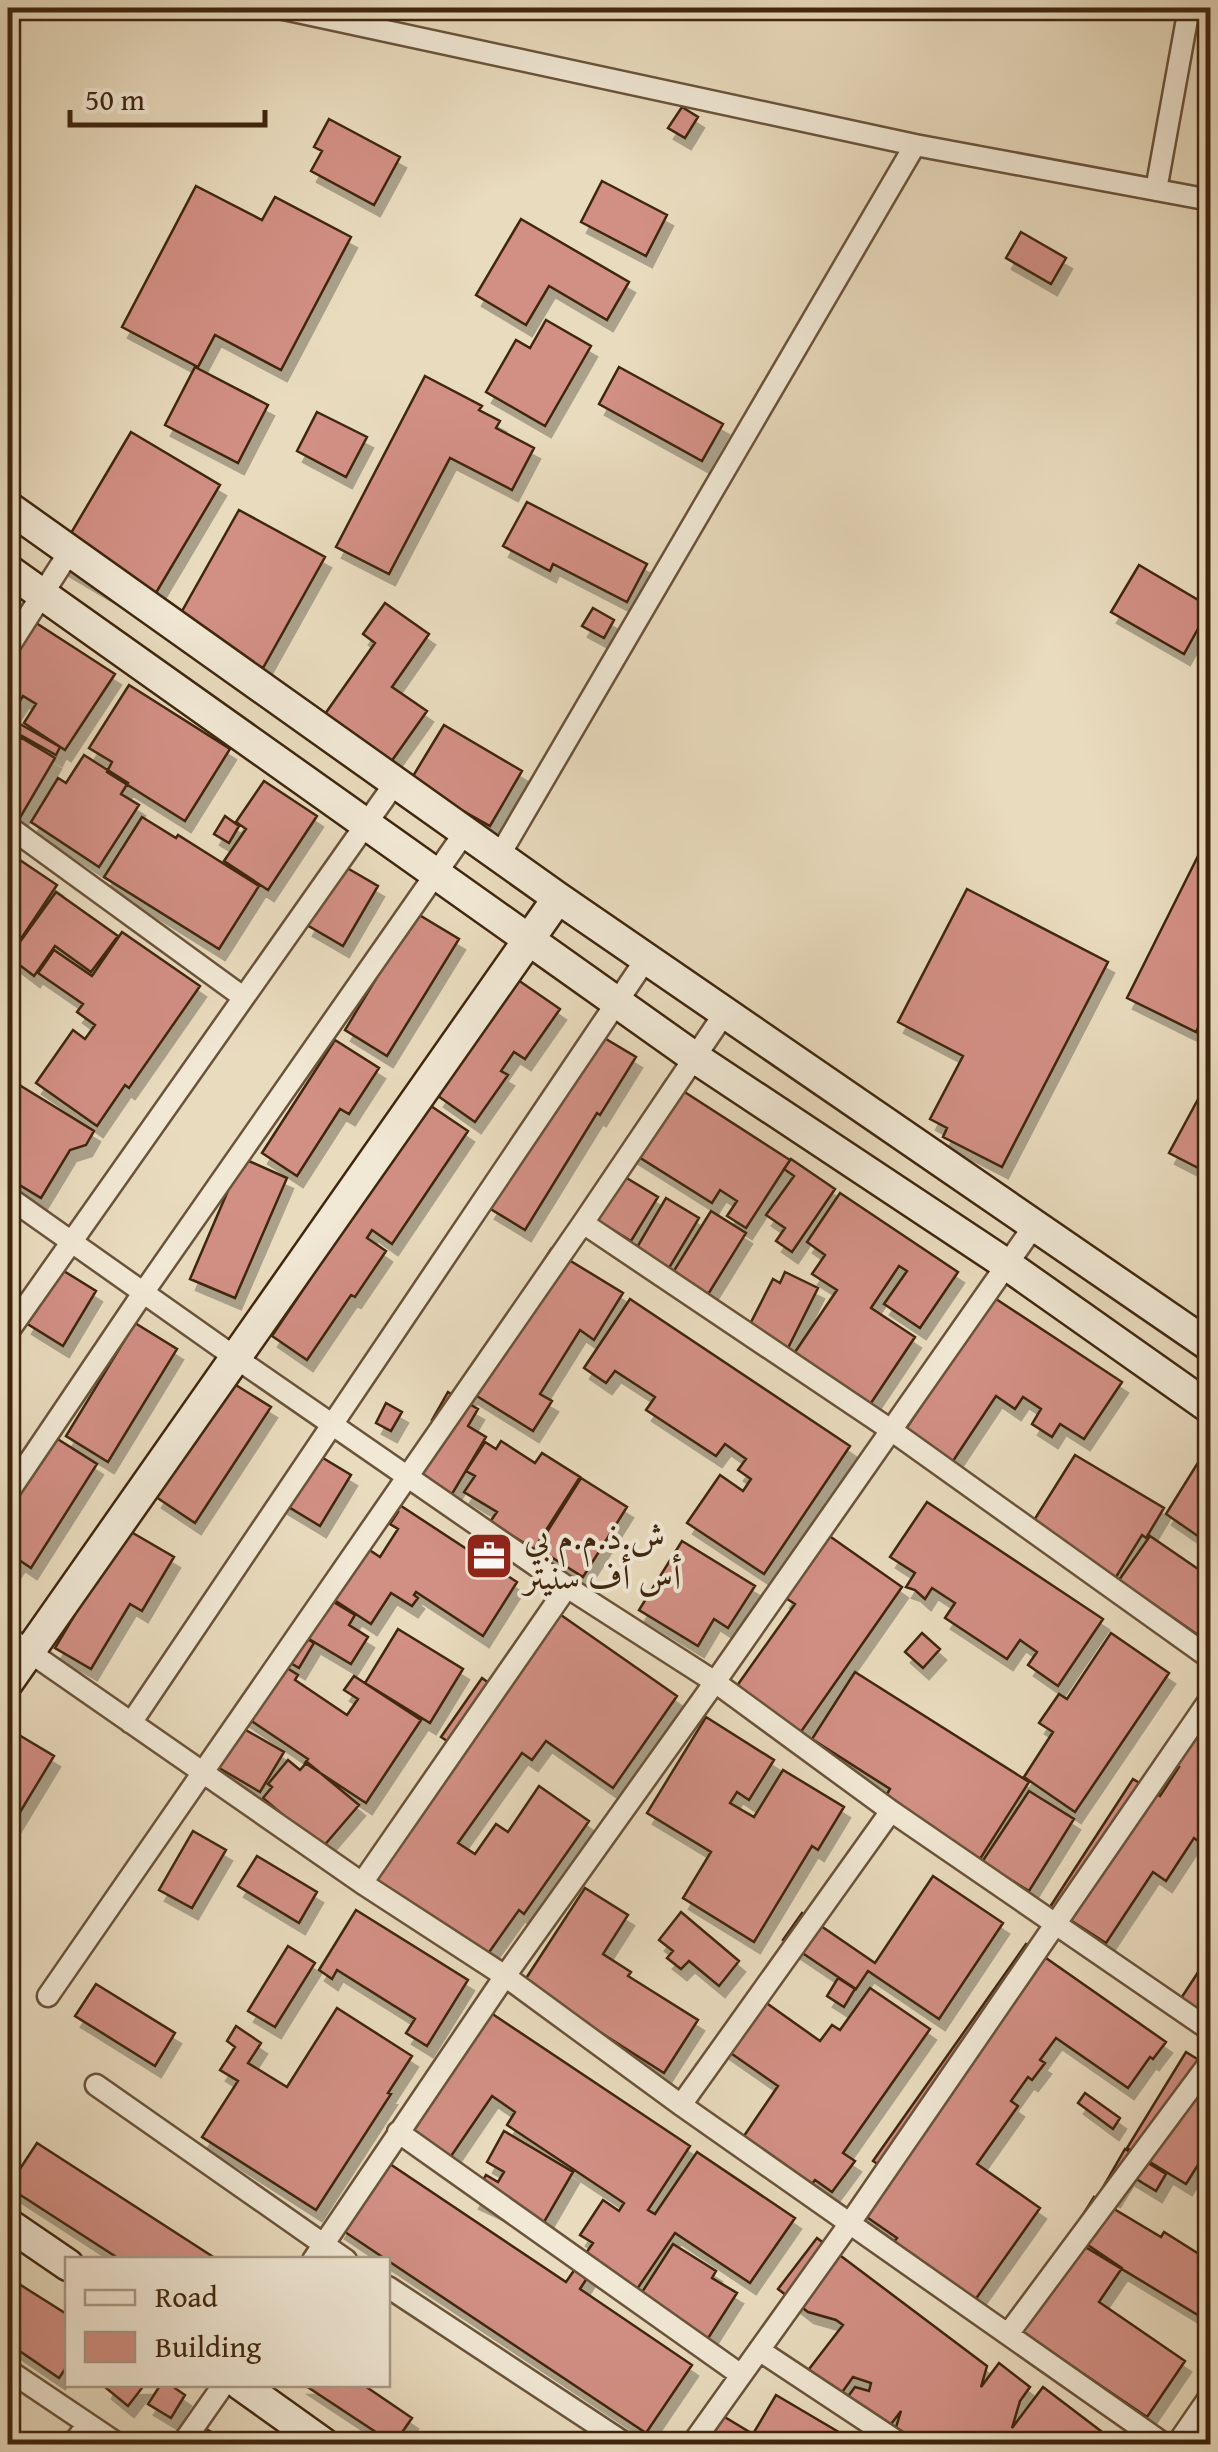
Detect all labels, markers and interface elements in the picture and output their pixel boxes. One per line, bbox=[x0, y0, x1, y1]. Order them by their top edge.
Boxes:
scale bar bbox=[70, 65, 265, 127]
text: 50 m bbox=[85, 77, 145, 121]
place label: ش.ذ.م.م بي أس أف سنيتر bbox=[521, 1511, 682, 1602]
office icon: ش.ذ.م.م بي أس أف سنيتر bbox=[463, 1530, 515, 1582]
legend bbox=[65, 2257, 390, 2387]
text: Road bbox=[155, 2274, 218, 2318]
text: Building bbox=[155, 2324, 261, 2368]

